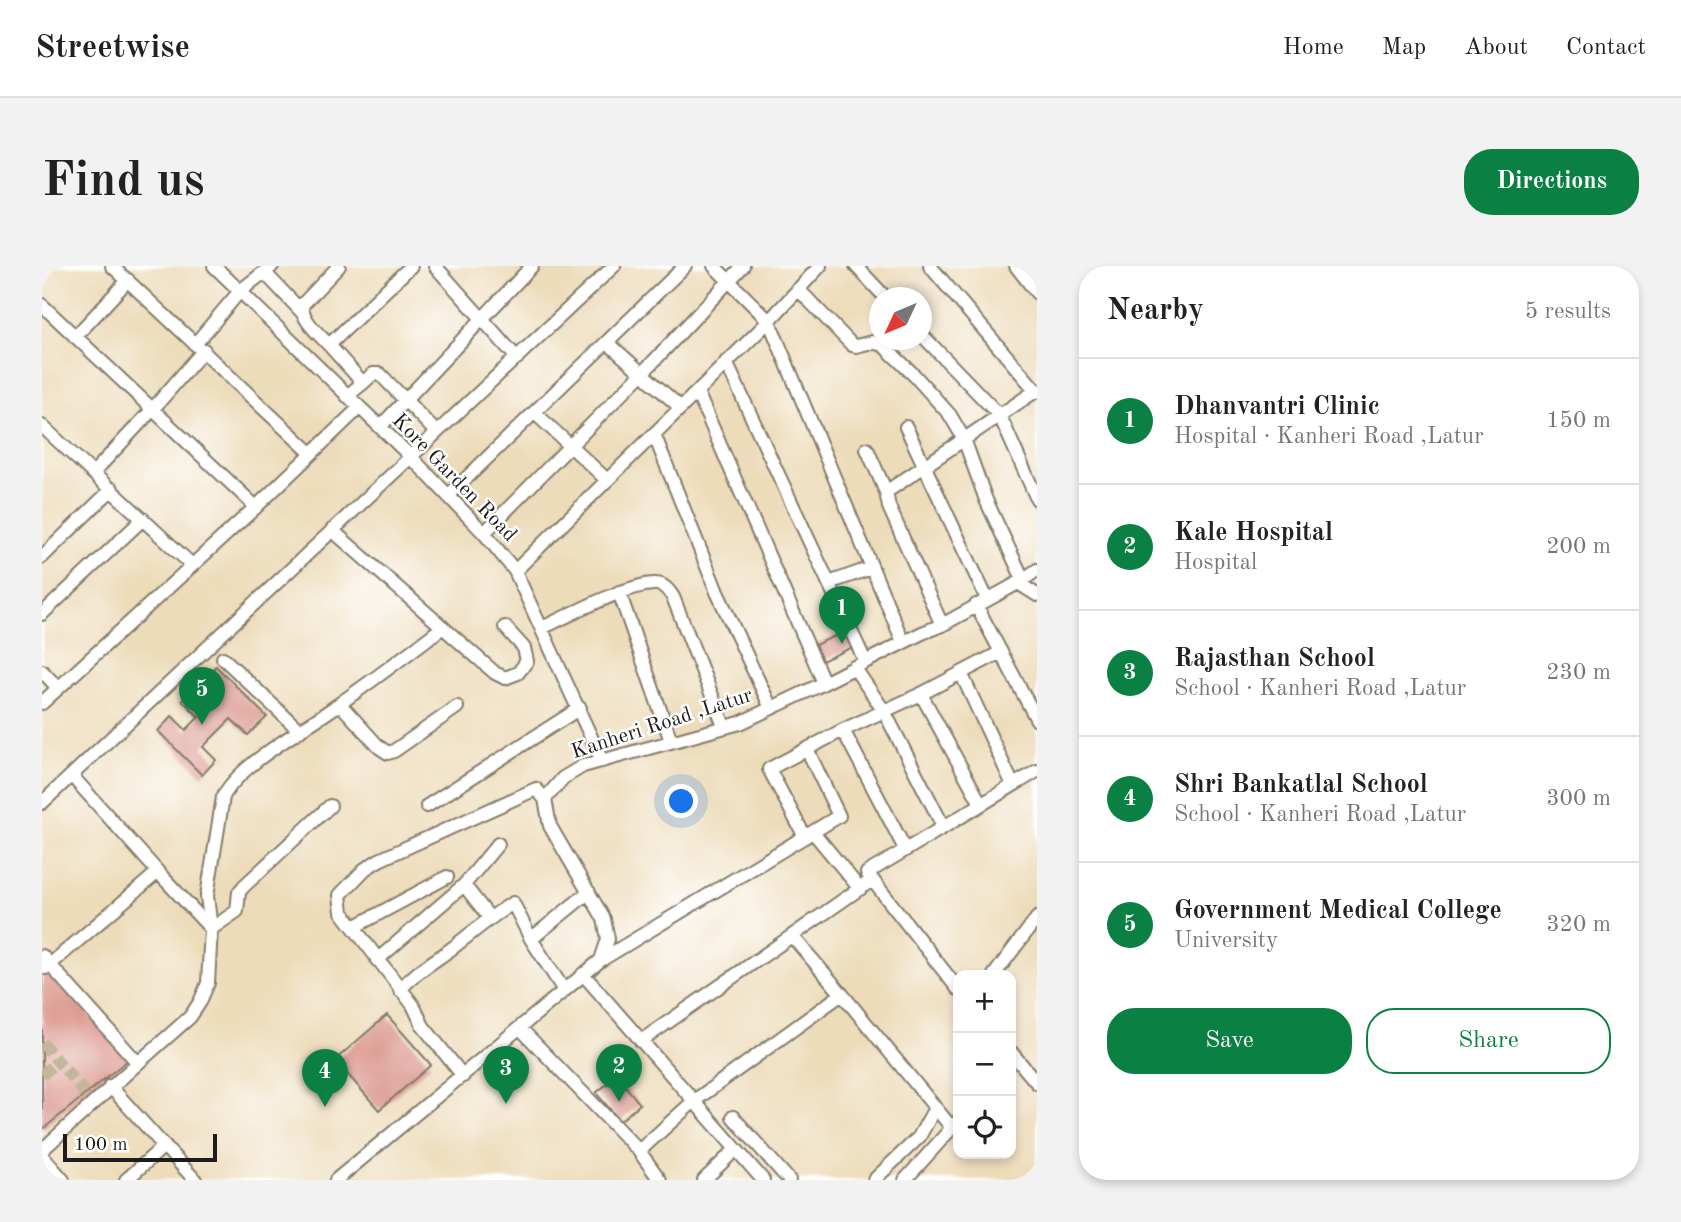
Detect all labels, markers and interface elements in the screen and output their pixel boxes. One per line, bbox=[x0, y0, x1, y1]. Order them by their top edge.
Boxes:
text: Streetwise bbox=[35, 32, 190, 65]
text: Home bbox=[1283, 36, 1344, 60]
text: Map bbox=[1382, 36, 1426, 60]
text: About bbox=[1464, 36, 1528, 60]
text: Contact bbox=[1566, 36, 1646, 60]
button: Directions bbox=[1464, 149, 1639, 215]
text: Find us bbox=[42, 158, 205, 207]
north arrow bbox=[869, 287, 932, 350]
text: Nearby bbox=[1107, 296, 1204, 326]
text: 5 results bbox=[1525, 300, 1611, 323]
text: Dhanvantri Clinic bbox=[1174, 394, 1380, 420]
text: 1 bbox=[1123, 409, 1137, 432]
text: 150 m bbox=[1546, 409, 1611, 432]
street label: Kore Garden Road bbox=[388, 410, 520, 546]
text: Hospital · Kanheri Road ,Latur bbox=[1174, 425, 1484, 448]
text: Kale Hospital bbox=[1174, 520, 1333, 546]
text: 2 bbox=[1123, 535, 1137, 558]
text: 200 m bbox=[1546, 535, 1611, 558]
text: Hospital bbox=[1174, 551, 1257, 574]
pin: 1 bbox=[819, 586, 865, 644]
text: Rajasthan School bbox=[1174, 646, 1375, 672]
text: 3 bbox=[1123, 661, 1137, 684]
text: 230 m bbox=[1546, 661, 1611, 684]
pin: 5 bbox=[179, 667, 225, 725]
text: School · Kanheri Road ,Latur bbox=[1174, 677, 1466, 700]
street label: Kanheri Road ,Latur bbox=[569, 685, 755, 763]
text: Shri Bankatlal School bbox=[1174, 772, 1428, 798]
your location bbox=[664, 784, 698, 818]
text: 4 bbox=[1123, 787, 1137, 810]
text: 300 m bbox=[1546, 787, 1611, 810]
text: School · Kanheri Road ,Latur bbox=[1174, 803, 1466, 826]
text: Government Medical College bbox=[1174, 898, 1502, 924]
text: 5 bbox=[1123, 913, 1137, 936]
text: 320 m bbox=[1546, 913, 1611, 936]
text: University bbox=[1174, 929, 1278, 952]
map controls bbox=[953, 970, 1016, 1159]
button: + bbox=[953, 970, 1016, 1033]
button: Save bbox=[1107, 1008, 1352, 1074]
button: Share bbox=[1366, 1008, 1611, 1074]
button: − bbox=[953, 1033, 1016, 1096]
pin: 2 bbox=[596, 1044, 642, 1102]
pin: 3 bbox=[483, 1046, 529, 1104]
pin: 4 bbox=[302, 1049, 348, 1107]
button: locate bbox=[953, 1096, 1016, 1159]
scale bar bbox=[63, 1131, 217, 1163]
text: 100 m bbox=[74, 1136, 127, 1155]

